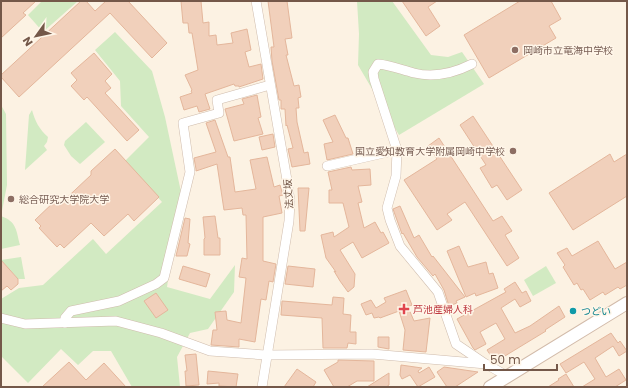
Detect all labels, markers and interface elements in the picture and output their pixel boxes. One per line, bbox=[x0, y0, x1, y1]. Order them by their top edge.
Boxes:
north arrow bbox=[16, 16, 56, 56]
text: N bbox=[19, 34, 37, 49]
place label: 岡崎市立竜海中学校 bbox=[523, 43, 613, 58]
marker: 岡崎市立竜海中学校 bbox=[510, 45, 520, 55]
place label: 国立愛知教育大学附属岡崎中学校 bbox=[355, 144, 505, 159]
marker: 国立愛知教育大学附属岡崎中学校 bbox=[508, 146, 518, 156]
street label: 法丈坂 bbox=[280, 178, 297, 209]
place label: 総合研究大学院大学 bbox=[19, 192, 109, 207]
marker: 総合研究大学院大学 bbox=[6, 194, 16, 204]
place label: 芦池産婦人科 bbox=[413, 302, 473, 317]
marker: 芦池産婦人科 bbox=[398, 303, 410, 315]
place label: つどい bbox=[581, 304, 611, 319]
marker: つどい bbox=[568, 306, 578, 316]
scale bar bbox=[484, 346, 557, 372]
text: 50 m bbox=[490, 351, 521, 368]

